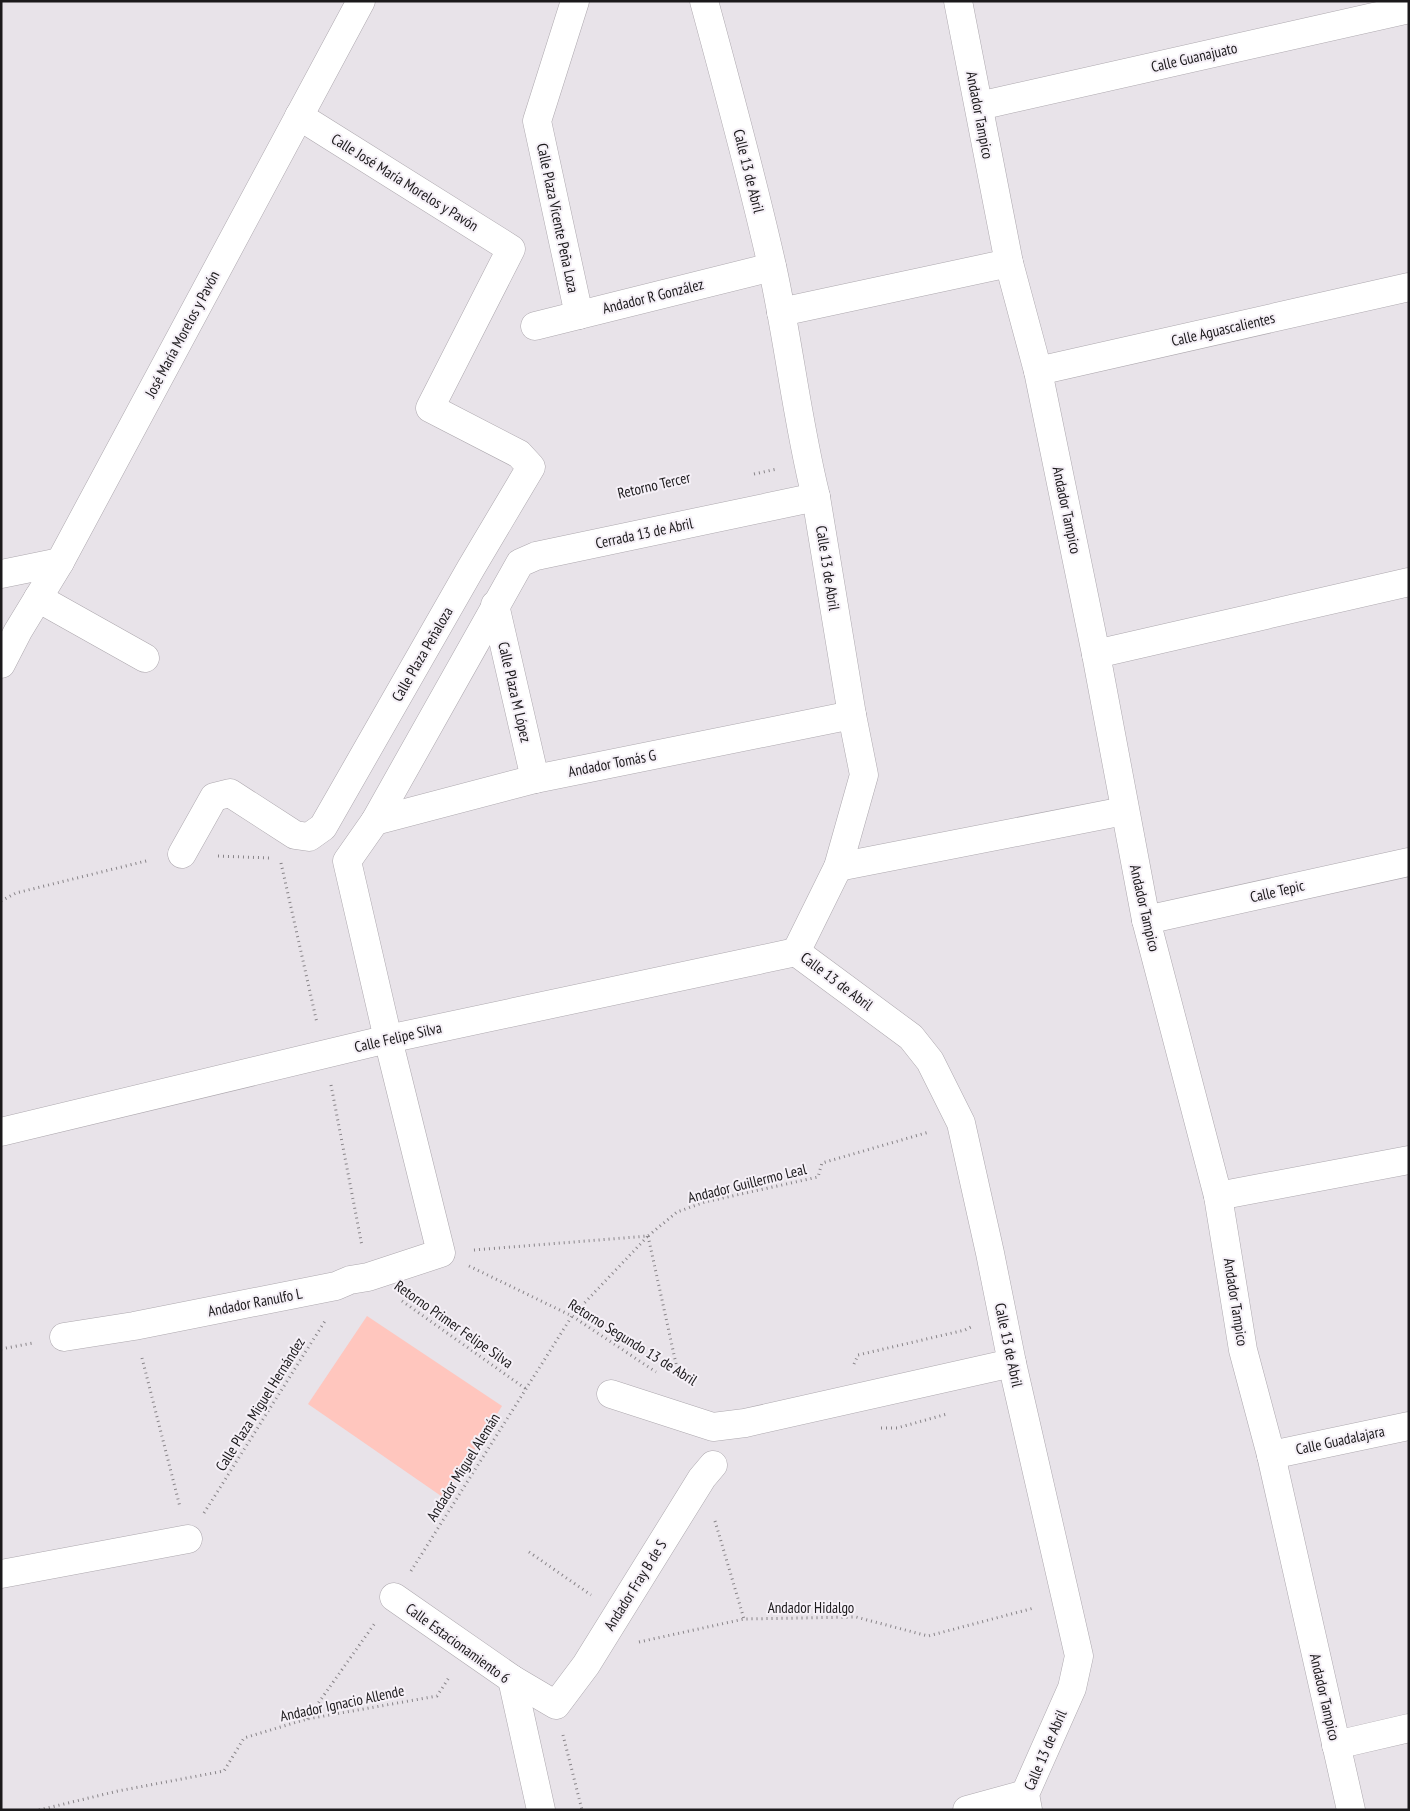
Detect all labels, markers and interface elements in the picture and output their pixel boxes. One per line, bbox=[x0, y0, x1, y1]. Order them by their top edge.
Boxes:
street label: Calle Guanajuato bbox=[1149, 38, 1239, 76]
street label: Andador Tampico bbox=[962, 70, 998, 160]
street label: Calle 13 de Abril bbox=[729, 127, 769, 215]
street label: Calle José María Morelos y Pavón bbox=[328, 129, 482, 235]
street label: Calle Plaza Vicente Peña Loza bbox=[533, 141, 583, 295]
street label: José María Morelos y Pavón bbox=[140, 267, 223, 401]
street label: Andador R González bbox=[600, 274, 706, 318]
street label: Calle Aguascalientes bbox=[1169, 308, 1277, 350]
street label: Andador Tampico bbox=[1048, 465, 1086, 555]
street label: Retorno Tercer bbox=[616, 467, 693, 503]
street label: Cerrada 13 de Abril bbox=[594, 513, 695, 553]
street label: Calle 13 de Abril bbox=[812, 524, 844, 612]
street label: Calle Plaza Peñaloza bbox=[387, 603, 457, 705]
street label: Calle Plaza M López bbox=[494, 640, 536, 744]
street label: Andador Tomás G bbox=[566, 745, 658, 781]
street label: Andador Tampico bbox=[1126, 863, 1164, 953]
street label: Calle Tepic bbox=[1248, 875, 1307, 906]
street label: Calle 13 de Abril bbox=[797, 948, 877, 1015]
street label: Calle Felipe Silva bbox=[352, 1018, 444, 1056]
street label: Andador Guillermo Leal bbox=[686, 1159, 809, 1207]
street label: Andador Tampico bbox=[1220, 1257, 1252, 1347]
street label: Retorno Primer Felipe Silva bbox=[391, 1276, 517, 1372]
street label: Andador Ranulfo L bbox=[206, 1283, 305, 1320]
street label: Retorno Segundo 13 de Abril bbox=[565, 1295, 701, 1390]
street label: Calle 13 de Abril bbox=[991, 1301, 1027, 1389]
street label: Calle Plaza Miguel Hernández bbox=[211, 1334, 309, 1474]
street label: Andador Miguel Alemán bbox=[422, 1409, 504, 1525]
street label: Calle Guadalajara bbox=[1294, 1421, 1386, 1459]
street label: Andador Fray B de S bbox=[599, 1536, 671, 1634]
street label: Andador Hidalgo bbox=[768, 1598, 854, 1617]
street label: Calle Estacionamiento 6 bbox=[402, 1599, 514, 1687]
street label: Andador Tampico bbox=[1306, 1652, 1344, 1742]
street label: Andador Ignacio Allende bbox=[278, 1681, 406, 1725]
street label: Calle 13 de Abril bbox=[1020, 1706, 1071, 1793]

